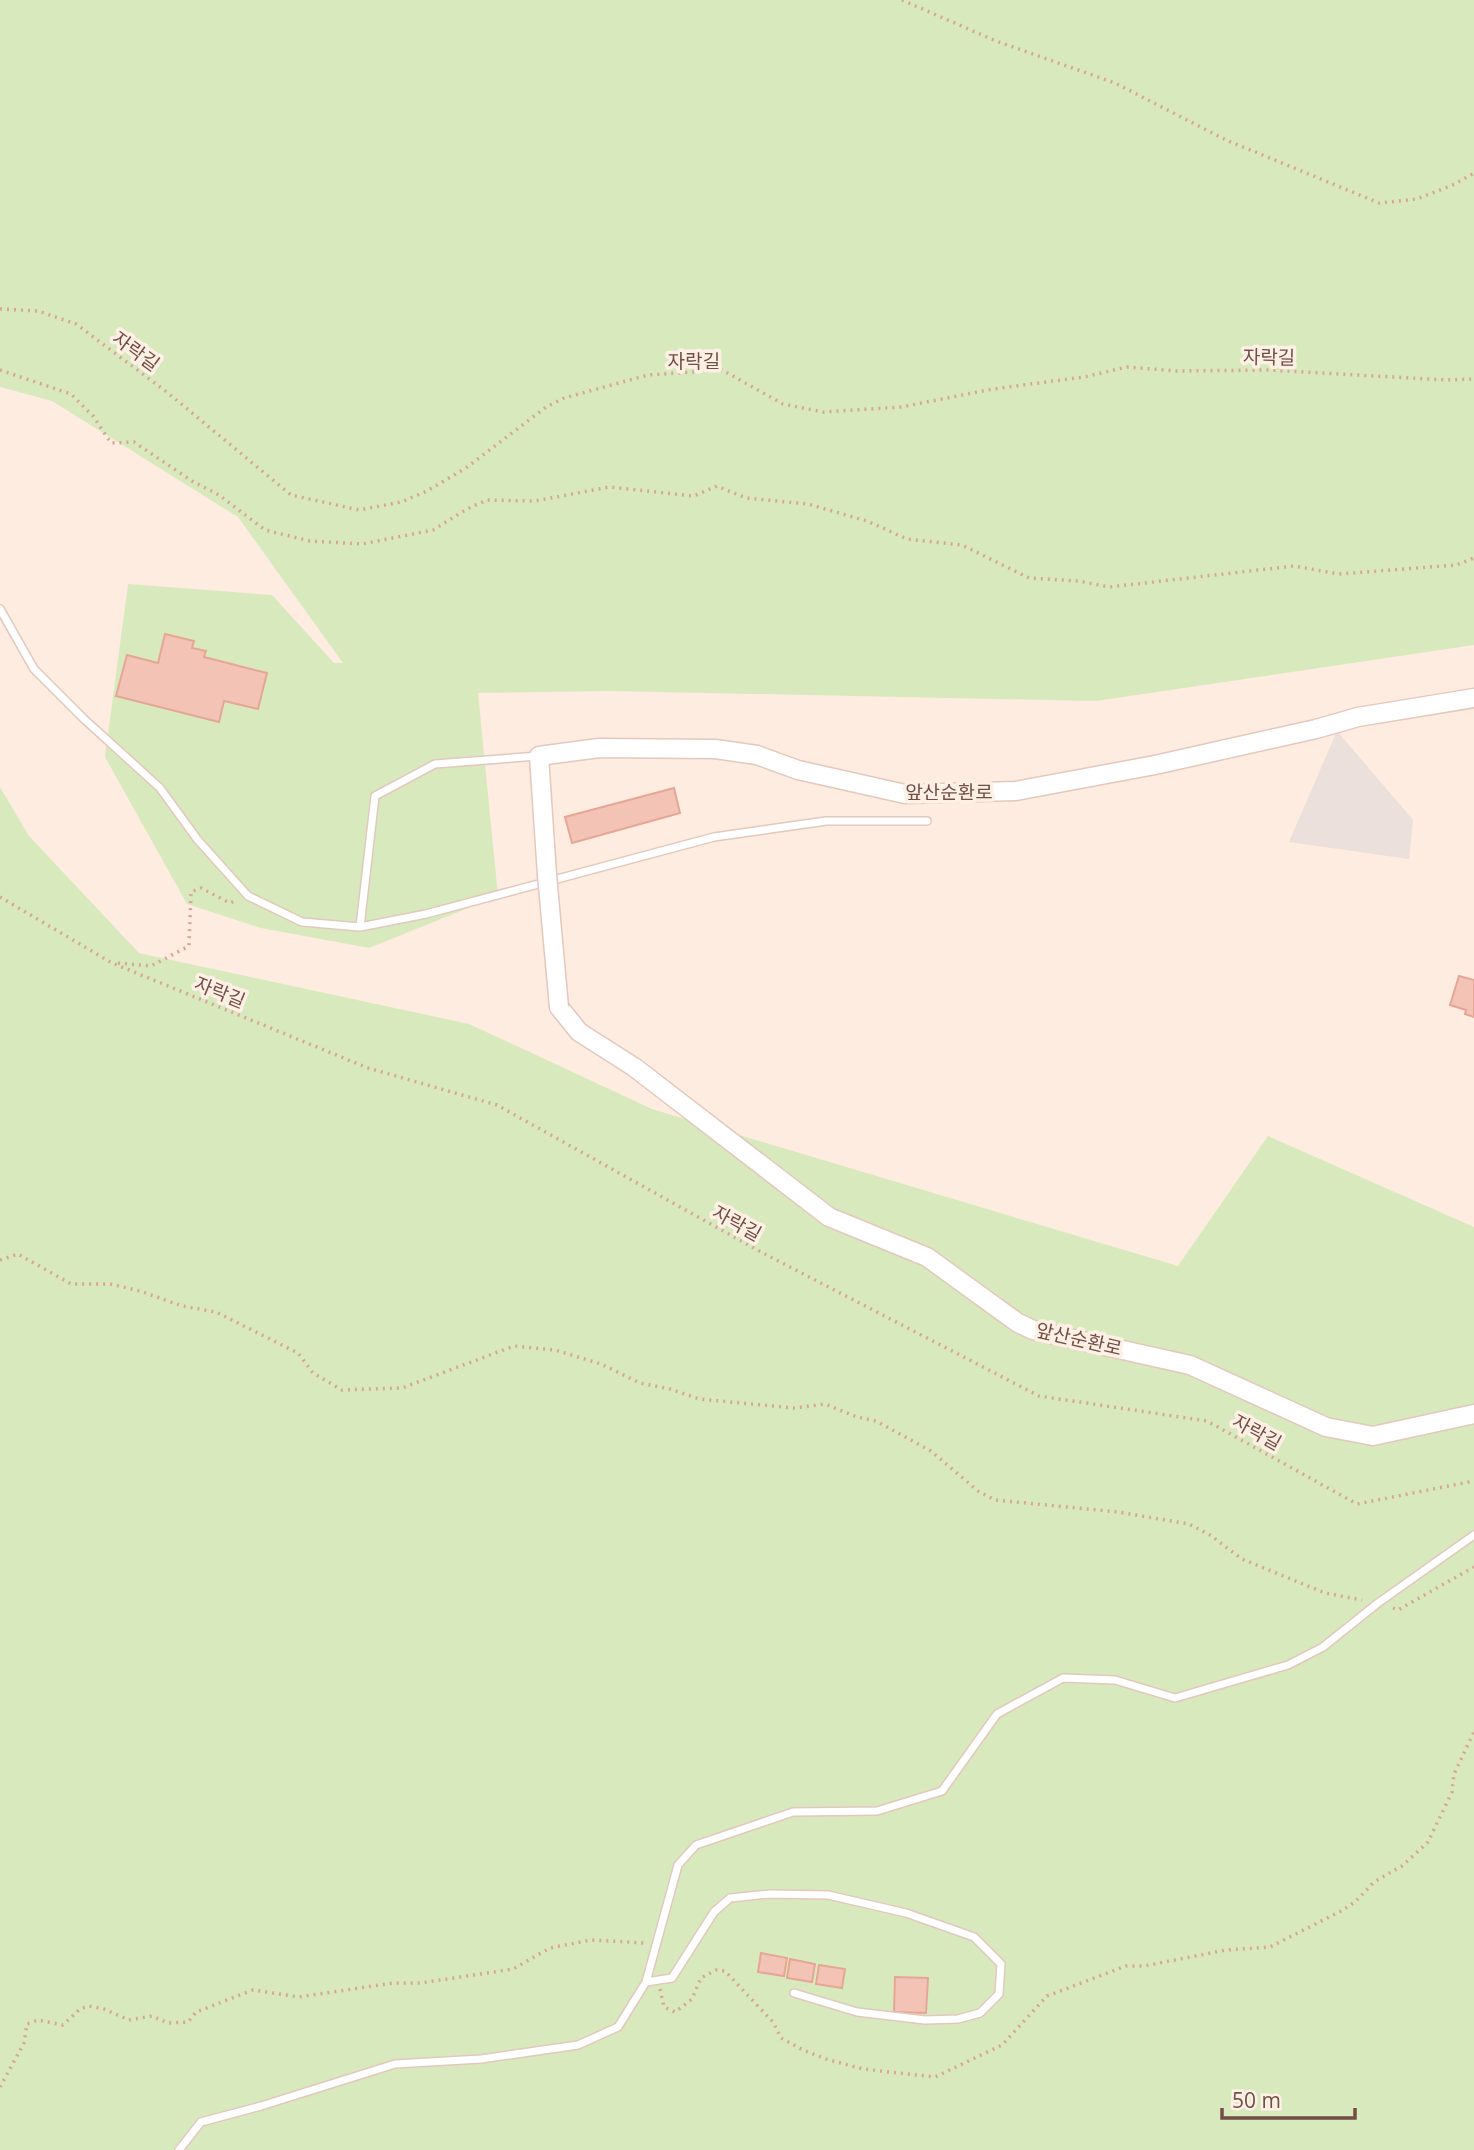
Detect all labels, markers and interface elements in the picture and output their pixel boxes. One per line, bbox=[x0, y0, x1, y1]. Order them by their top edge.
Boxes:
street label: 자락길 bbox=[107, 325, 165, 377]
street label: 자락길 bbox=[1243, 344, 1295, 370]
street label: 자락길 bbox=[668, 348, 720, 374]
street label: 앞산순환로 bbox=[905, 779, 993, 805]
street label: 자락길 bbox=[191, 970, 249, 1014]
street label: 자락길 bbox=[708, 1199, 766, 1247]
street label: 앞산순환로 bbox=[1033, 1317, 1125, 1361]
street label: 자락길 bbox=[1228, 1408, 1286, 1456]
scale bar bbox=[1222, 2076, 1355, 2120]
text: 50 m bbox=[1232, 2086, 1281, 2114]

